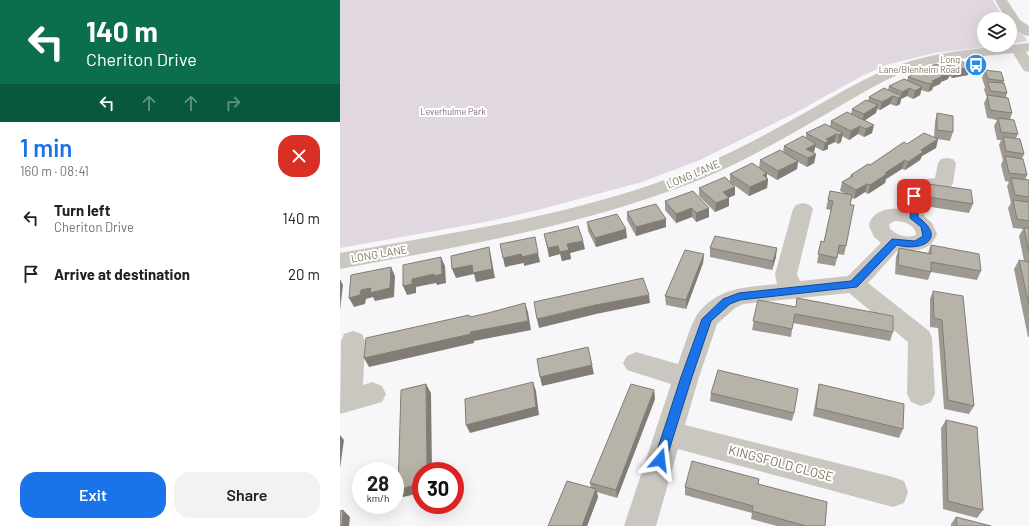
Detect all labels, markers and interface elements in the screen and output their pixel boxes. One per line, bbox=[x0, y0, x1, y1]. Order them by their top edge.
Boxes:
map controls bbox=[977, 12, 1017, 52]
button: layers bbox=[977, 12, 1017, 52]
text: 140 m bbox=[86, 14, 158, 48]
icon: left bbox=[20, 16, 72, 68]
text: Cheriton Drive bbox=[86, 48, 197, 70]
bus stop icon: Long Lane/Blenheim Road bbox=[963, 52, 989, 78]
place label: Long Lane/Blenheim Road bbox=[879, 54, 960, 75]
icon: left bbox=[96, 92, 118, 114]
icon: ahead bbox=[138, 92, 160, 114]
icon: ahead bbox=[180, 92, 202, 114]
icon: right bbox=[222, 92, 244, 114]
park label: Leverhulme Park bbox=[420, 106, 486, 117]
text: 1 min bbox=[20, 133, 72, 162]
button: close bbox=[278, 135, 320, 177]
street label: LONG LANE bbox=[664, 156, 722, 191]
text: 160 m · 08:41 bbox=[20, 163, 89, 179]
pin bbox=[897, 179, 931, 213]
icon: arrive bbox=[903, 185, 925, 207]
text: Turn left bbox=[54, 201, 110, 219]
icon: left bbox=[20, 207, 42, 229]
text: 140 m bbox=[283, 209, 320, 227]
text: Cheriton Drive bbox=[54, 219, 134, 235]
street label: LONG LANE bbox=[350, 242, 408, 265]
icon: arrive bbox=[20, 263, 42, 285]
text: Arrive at destination bbox=[54, 265, 190, 283]
text: 20 m bbox=[288, 265, 320, 283]
position arrow bbox=[639, 439, 681, 481]
street label: KINGSFOLD CLOSE bbox=[727, 441, 835, 485]
speed limit sign: 30 bbox=[412, 462, 464, 514]
text: 28 bbox=[367, 471, 389, 495]
button: Exit bbox=[20, 472, 166, 518]
button: Share bbox=[174, 472, 320, 518]
text: km/h bbox=[367, 492, 389, 504]

